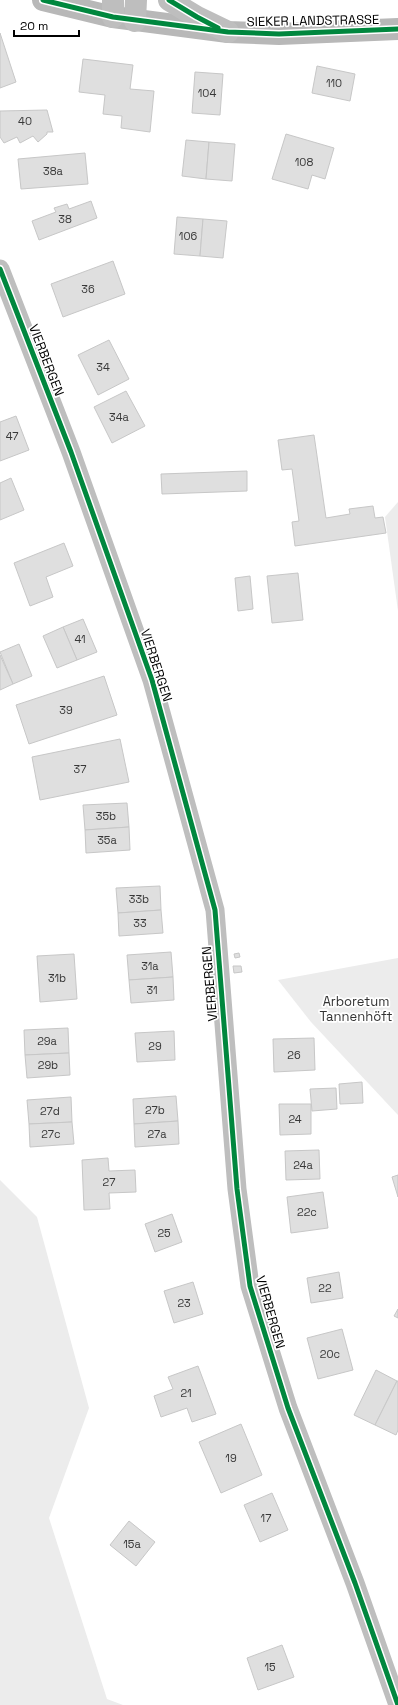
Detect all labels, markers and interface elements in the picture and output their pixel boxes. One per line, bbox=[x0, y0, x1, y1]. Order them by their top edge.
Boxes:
street label: SIEKER LANDSTRASSE bbox=[247, 11, 379, 30]
scale bar bbox=[14, 12, 79, 38]
text: 20 m bbox=[20, 18, 48, 34]
house number: 110 bbox=[326, 76, 342, 90]
house number: 104 bbox=[198, 86, 216, 100]
house number: 40 bbox=[18, 114, 32, 128]
house number: 108 bbox=[295, 155, 313, 169]
house number: 38a bbox=[43, 164, 64, 178]
house number: 38 bbox=[58, 212, 72, 226]
house number: 106 bbox=[179, 229, 197, 243]
house number: 36 bbox=[81, 282, 95, 296]
street label: VIERBERGEN bbox=[25, 322, 68, 398]
house number: 34 bbox=[96, 360, 110, 374]
house number: 34a bbox=[109, 410, 130, 424]
house number: 47 bbox=[6, 429, 18, 443]
street label: VIERBERGEN bbox=[137, 627, 176, 704]
house number: 41 bbox=[74, 632, 86, 646]
house number: 39 bbox=[59, 703, 73, 717]
house number: 37 bbox=[74, 762, 86, 776]
house number: 35b bbox=[96, 809, 116, 823]
house number: 35a bbox=[97, 833, 117, 847]
house number: 33b bbox=[129, 892, 149, 906]
house number: 33 bbox=[133, 916, 147, 930]
street label: VIERBERGEN bbox=[198, 946, 221, 1022]
house number: 31a bbox=[141, 959, 159, 973]
house number: 31b bbox=[48, 971, 66, 985]
house number: 31 bbox=[146, 983, 158, 997]
park label: Arboretum Tannenhöft bbox=[320, 993, 392, 1025]
house number: 29a bbox=[37, 1034, 58, 1048]
house number: 29 bbox=[148, 1039, 162, 1053]
house number: 26 bbox=[287, 1048, 301, 1062]
house number: 29b bbox=[38, 1058, 58, 1072]
house number: 27b bbox=[145, 1103, 165, 1117]
house number: 27d bbox=[40, 1104, 60, 1118]
house number: 24 bbox=[288, 1112, 302, 1126]
house number: 27c bbox=[41, 1127, 61, 1141]
house number: 27a bbox=[147, 1127, 167, 1141]
house number: 24a bbox=[293, 1158, 313, 1172]
house number: 27 bbox=[103, 1175, 115, 1189]
house number: 22c bbox=[297, 1205, 317, 1219]
house number: 25 bbox=[157, 1226, 171, 1240]
street label: VIERBERGEN bbox=[252, 1274, 289, 1351]
house number: 22 bbox=[318, 1281, 332, 1295]
house number: 23 bbox=[177, 1296, 191, 1310]
house number: 20c bbox=[320, 1347, 340, 1361]
house number: 21 bbox=[180, 1386, 192, 1400]
house number: 19 bbox=[225, 1451, 237, 1465]
house number: 17 bbox=[261, 1511, 271, 1525]
house number: 15a bbox=[123, 1537, 141, 1551]
house number: 15 bbox=[264, 1660, 276, 1674]

